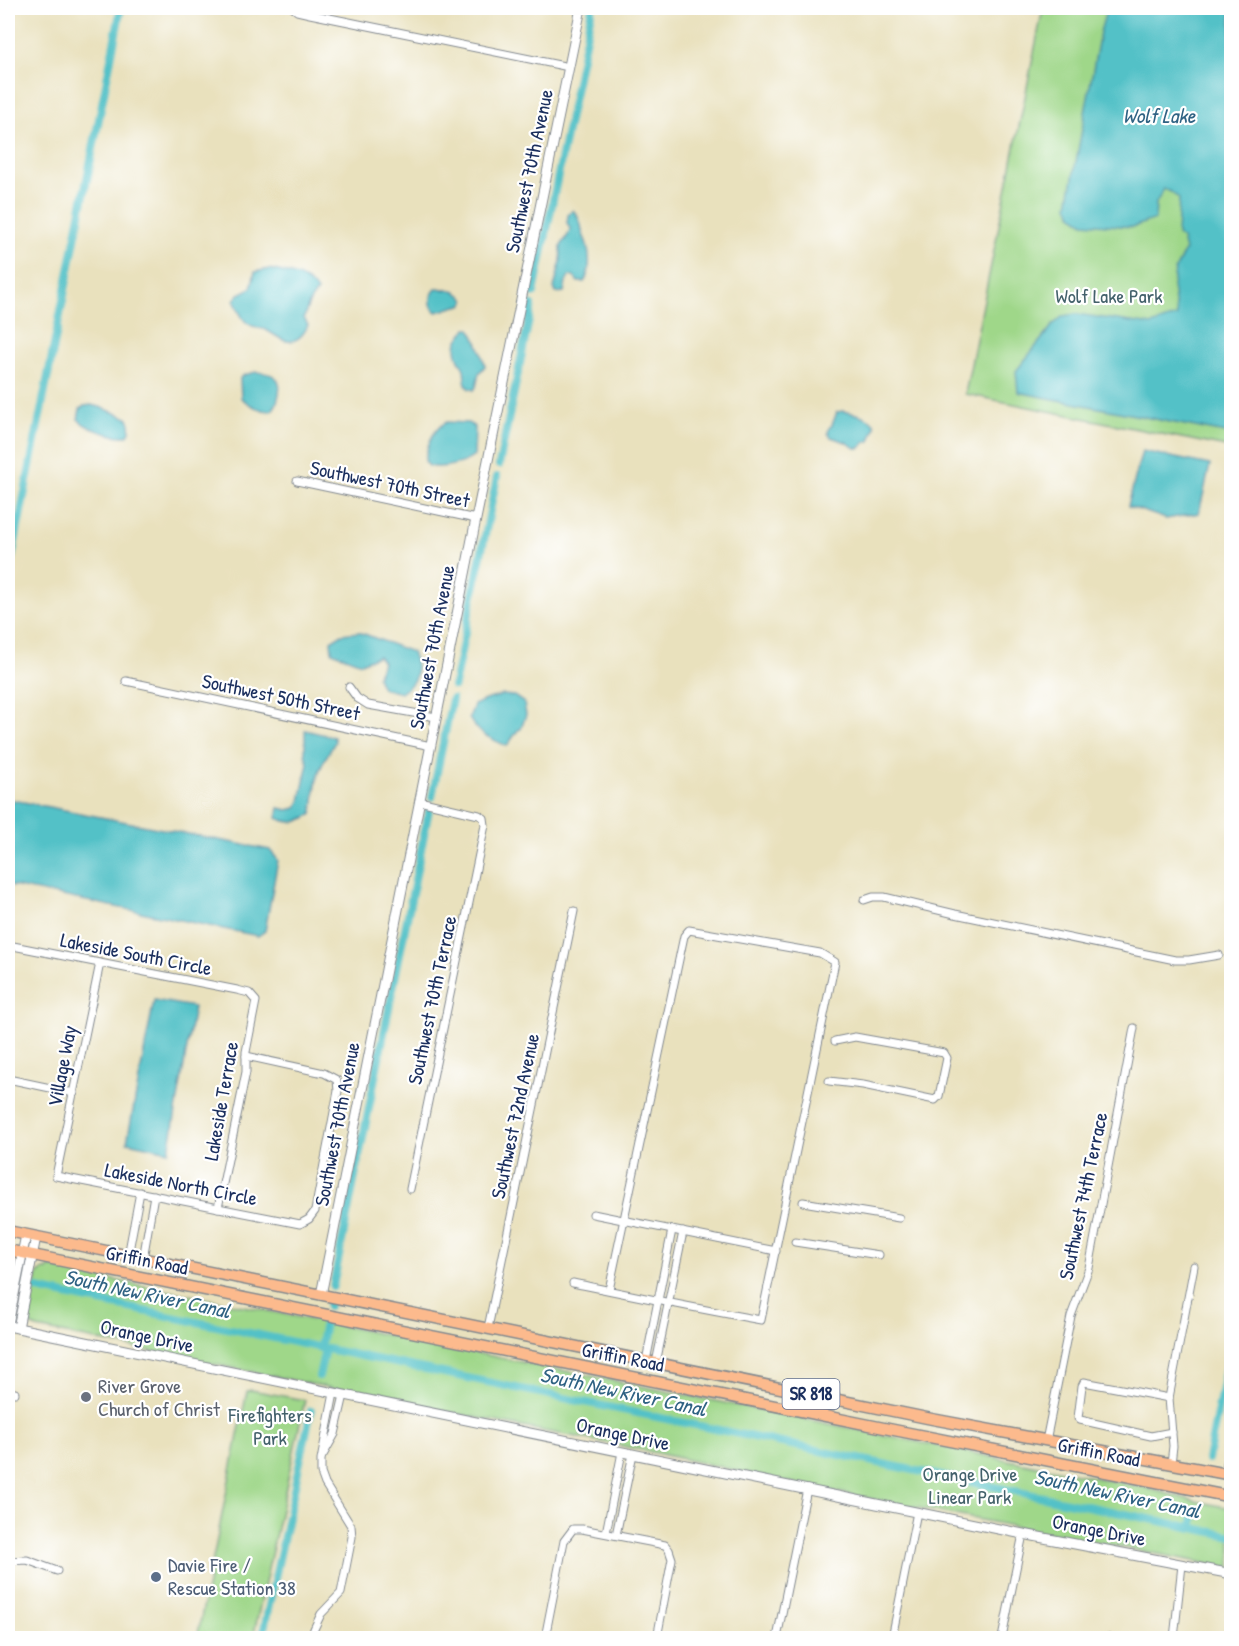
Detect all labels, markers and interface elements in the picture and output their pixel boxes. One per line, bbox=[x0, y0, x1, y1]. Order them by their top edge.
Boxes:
street label: Southwest 70th Avenue bbox=[498, 87, 559, 255]
water label: Wolf Lake bbox=[1123, 101, 1197, 130]
park label: Wolf Lake Park bbox=[1055, 282, 1163, 309]
street label: Southwest 70th Street bbox=[308, 453, 473, 514]
street label: Southwest 70th Avenue bbox=[402, 563, 461, 731]
street label: Southwest 50th Street bbox=[200, 667, 364, 727]
street label: Southwest 70th Terrace bbox=[400, 913, 463, 1087]
street label: Lakeside South Circle bbox=[58, 926, 214, 981]
street label: Village Way bbox=[40, 1023, 83, 1109]
street label: Southwest 72nd Avenue bbox=[484, 1031, 545, 1201]
street label: Lakeside Terrace bbox=[197, 1039, 244, 1163]
street label: Southwest 70th Avenue bbox=[307, 1040, 366, 1208]
street label: Southwest 74th Terrace bbox=[1052, 1110, 1113, 1282]
street label: Lakeside North Circle bbox=[103, 1156, 260, 1212]
street label: Griffin Road bbox=[104, 1238, 191, 1281]
water label: South New River Canal bbox=[62, 1262, 234, 1325]
street label: Orange Drive bbox=[98, 1312, 196, 1359]
street label: Griffin Road bbox=[580, 1335, 667, 1378]
water label: South New River Canal bbox=[538, 1360, 710, 1423]
place label: River Grove Church of Christ bbox=[98, 1372, 221, 1422]
road number: SR 818 bbox=[782, 1379, 840, 1409]
marker: River Grove Church of Christ bbox=[79, 1390, 93, 1404]
park label: Firefighters Park bbox=[227, 1401, 312, 1451]
street label: Orange Drive bbox=[574, 1410, 672, 1457]
street label: Griffin Road bbox=[1056, 1430, 1143, 1473]
park label: Orange Drive Linear Park bbox=[923, 1460, 1017, 1510]
water label: South New River Canal bbox=[1032, 1462, 1204, 1525]
street label: Orange Drive bbox=[1050, 1507, 1148, 1552]
place label: Davie Fire / Rescue Station 38 bbox=[168, 1551, 296, 1601]
marker: Davie Fire / Rescue Station 38 bbox=[149, 1570, 163, 1584]

